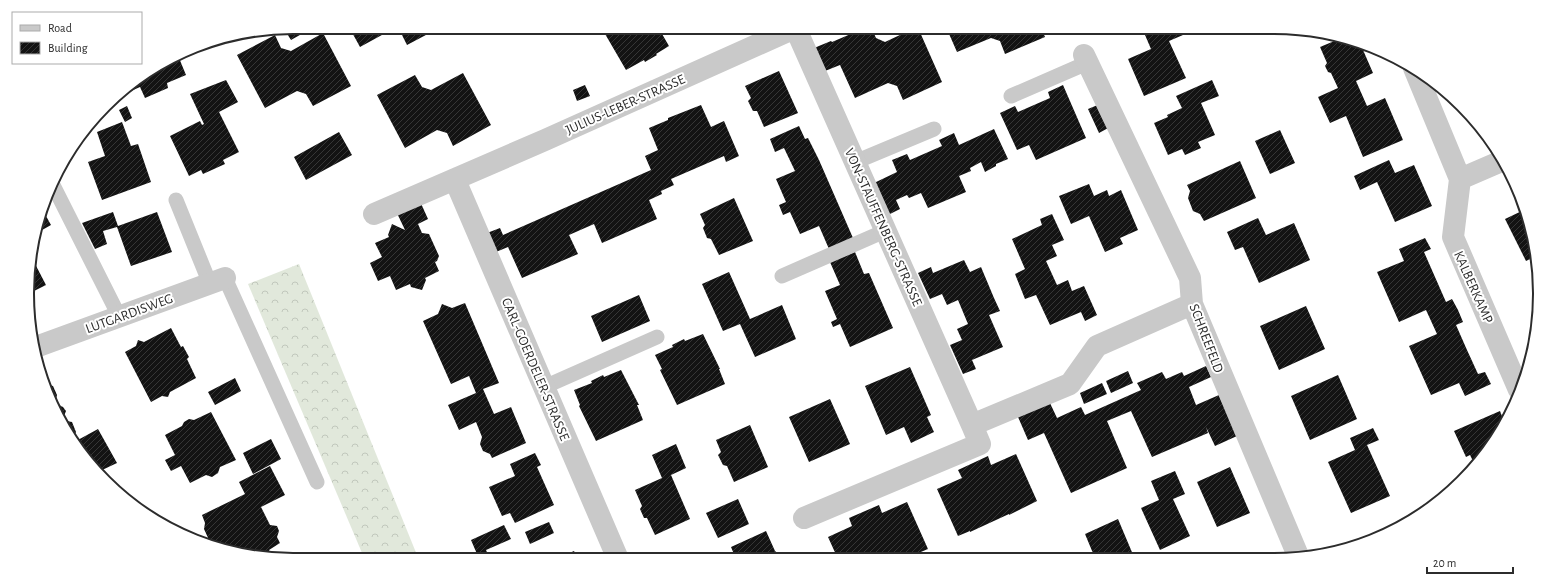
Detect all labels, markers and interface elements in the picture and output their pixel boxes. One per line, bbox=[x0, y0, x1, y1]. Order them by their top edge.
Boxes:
legend bbox=[12, 12, 142, 64]
text: Road bbox=[48, 22, 72, 34]
text: Building bbox=[48, 42, 88, 54]
street label: JULIUS-LEBER-STRASSE bbox=[564, 72, 687, 138]
street label: VON-STAUFFENBERG-STRASSE bbox=[842, 146, 924, 309]
street label: KALBERKAMP bbox=[1451, 249, 1495, 326]
street label: LUTGARDISWEG bbox=[84, 292, 175, 336]
street label: CARL-GOERDELER-STRASSE bbox=[499, 296, 572, 443]
street label: SCHREEFELD bbox=[1187, 302, 1226, 375]
scale bar bbox=[1427, 549, 1513, 575]
text: 20 m bbox=[1433, 557, 1456, 569]

